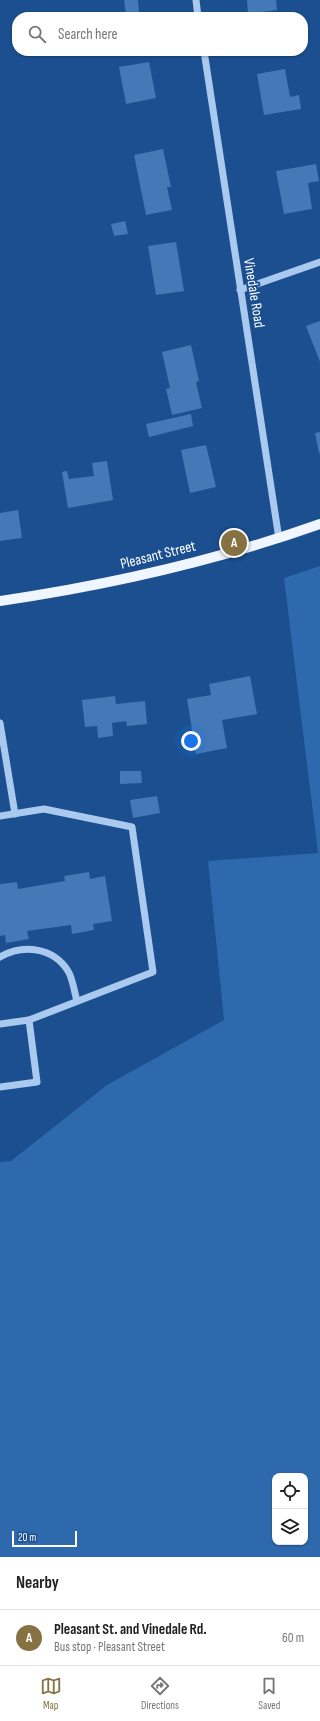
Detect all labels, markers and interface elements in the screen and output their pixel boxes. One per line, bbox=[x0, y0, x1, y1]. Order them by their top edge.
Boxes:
search box bbox=[12, 12, 308, 56]
icon: search bbox=[26, 23, 48, 45]
text: Search here bbox=[58, 25, 118, 44]
street label: Vinedale Road bbox=[239, 257, 269, 329]
pin: A bbox=[221, 528, 247, 558]
street label: Pleasant Street bbox=[118, 536, 198, 574]
your location bbox=[181, 731, 201, 751]
map controls bbox=[272, 1473, 308, 1545]
button: locate bbox=[272, 1473, 308, 1509]
button: layers bbox=[272, 1509, 308, 1545]
scale bar bbox=[12, 1529, 77, 1548]
text: 20 m bbox=[18, 1531, 36, 1544]
text: Nearby bbox=[16, 1573, 59, 1593]
text: Pleasant St. and Vinedale Rd. bbox=[54, 1620, 207, 1639]
text: A bbox=[26, 1630, 32, 1646]
text: 60 m bbox=[282, 1630, 304, 1646]
text: Bus stop · Pleasant Street bbox=[54, 1639, 165, 1655]
tab: Map bbox=[40, 1675, 62, 1712]
tab: Directions bbox=[141, 1675, 179, 1712]
tab: Saved bbox=[258, 1675, 280, 1712]

